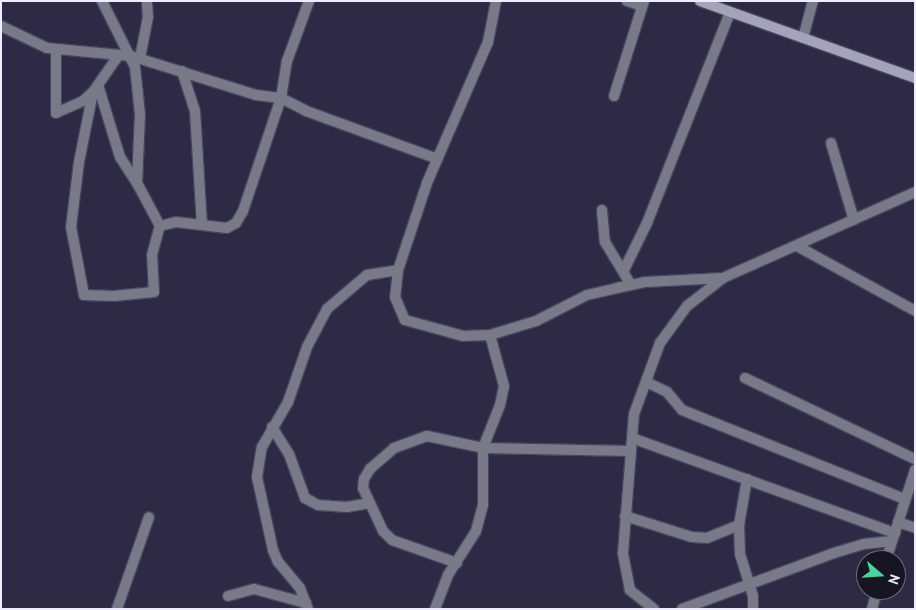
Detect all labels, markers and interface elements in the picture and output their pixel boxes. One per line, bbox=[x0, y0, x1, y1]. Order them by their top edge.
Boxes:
north arrow bbox=[856, 550, 906, 600]
text: N bbox=[884, 572, 904, 587]

